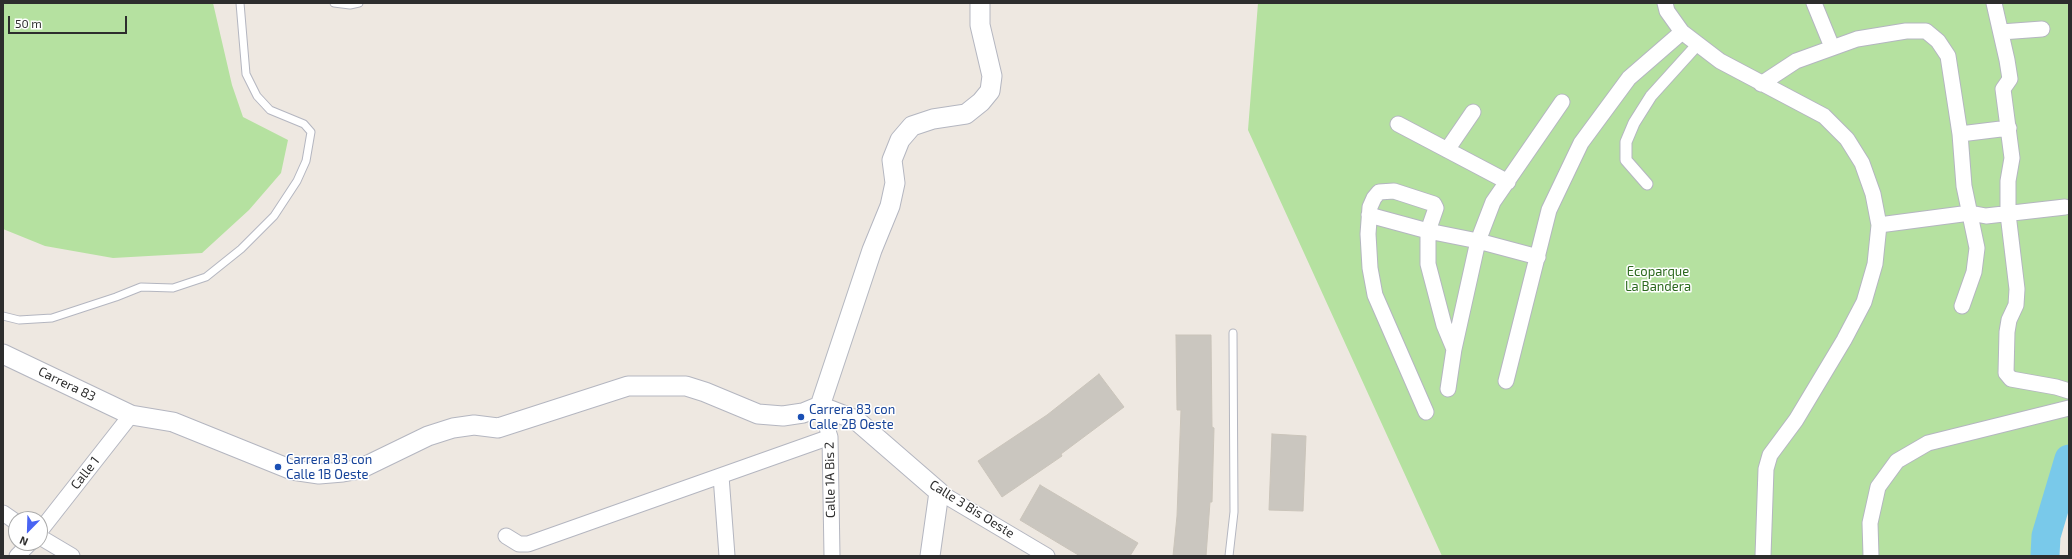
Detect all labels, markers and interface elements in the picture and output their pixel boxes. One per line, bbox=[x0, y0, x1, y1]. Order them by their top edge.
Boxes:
scale bar bbox=[10, 8, 129, 34]
text: 50 m bbox=[15, 16, 42, 30]
park label: Ecoparque La Bandera bbox=[1625, 264, 1691, 295]
street label: Carrera 83 bbox=[36, 363, 98, 405]
place label: Carrera 83 con Calle 2B Oeste bbox=[809, 402, 895, 433]
marker: Carrera 83 con Calle 2B Oeste bbox=[796, 412, 806, 422]
street label: Calle 1A Bis 2 bbox=[822, 442, 838, 518]
place label: Carrera 83 con Calle 1B Oeste bbox=[286, 452, 372, 483]
street label: Calle 1 bbox=[67, 453, 103, 493]
marker: Carrera 83 con Calle 1B Oeste bbox=[273, 462, 283, 472]
street label: Calle 3 Bis Oeste bbox=[927, 477, 1017, 541]
north arrow bbox=[8, 511, 48, 551]
text: N bbox=[17, 534, 30, 549]

